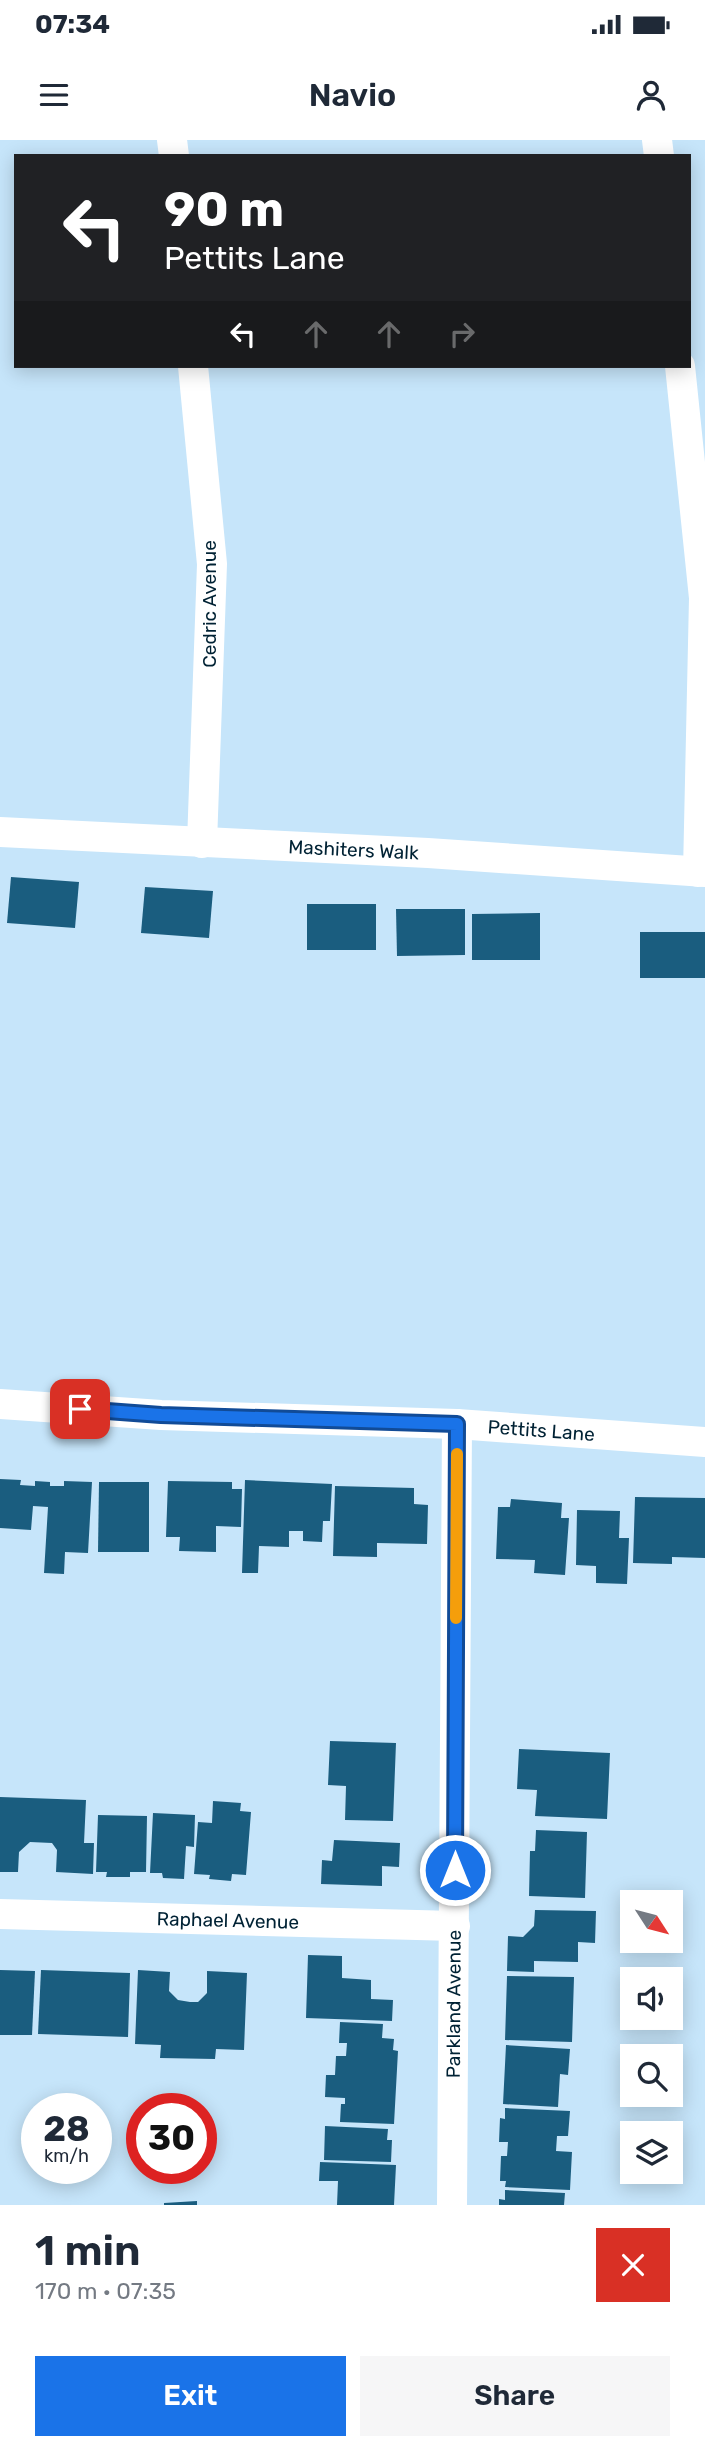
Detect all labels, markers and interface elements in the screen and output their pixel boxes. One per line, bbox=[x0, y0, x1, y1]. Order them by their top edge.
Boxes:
text: 07:34 bbox=[35, 9, 110, 40]
icon: menu bbox=[35, 76, 73, 114]
text: Navio bbox=[309, 76, 396, 114]
icon: person bbox=[632, 76, 670, 114]
text: 90 m bbox=[164, 180, 284, 238]
icon: left bbox=[49, 182, 140, 273]
text: Pettits Lane bbox=[164, 239, 345, 277]
icon: left bbox=[224, 315, 262, 353]
icon: ahead bbox=[297, 315, 335, 353]
icon: ahead bbox=[370, 315, 408, 353]
icon: right bbox=[443, 315, 481, 353]
street label: Cedric Avenue bbox=[198, 540, 221, 668]
street label: Mashiters Walk bbox=[288, 835, 420, 864]
pin bbox=[50, 1379, 110, 1439]
icon: arrive bbox=[61, 1390, 99, 1428]
street label: Pettits Lane bbox=[487, 1415, 596, 1445]
position arrow bbox=[418, 1833, 492, 1907]
north arrow bbox=[620, 1890, 682, 1953]
map controls bbox=[620, 1890, 683, 2184]
street label: Raphael Avenue bbox=[156, 1907, 299, 1933]
street label: Parkland Avenue bbox=[441, 1930, 465, 2078]
button: sound bbox=[620, 1967, 683, 2030]
button: search bbox=[620, 2044, 683, 2107]
speed limit sign: 30 bbox=[126, 2093, 217, 2184]
text: 28 bbox=[43, 2108, 90, 2150]
button: layers bbox=[620, 2121, 683, 2184]
text: km/h bbox=[44, 2145, 89, 2167]
text: 1 min bbox=[35, 2226, 141, 2276]
button: close bbox=[596, 2228, 670, 2302]
text: 170 m · 07:35 bbox=[35, 2277, 176, 2305]
button: Exit bbox=[35, 2356, 346, 2436]
button: Share bbox=[360, 2356, 670, 2436]

